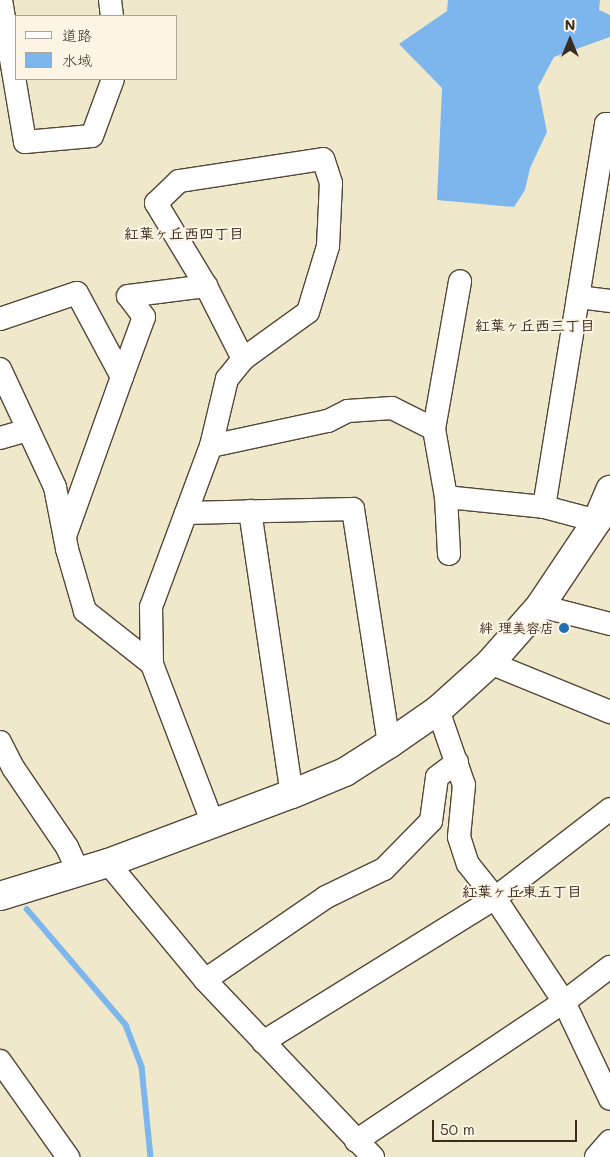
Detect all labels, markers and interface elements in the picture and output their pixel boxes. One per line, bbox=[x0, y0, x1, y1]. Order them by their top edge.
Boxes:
legend bbox=[15, 15, 178, 80]
north arrow bbox=[545, 15, 595, 65]
text: N bbox=[565, 15, 575, 34]
text: 道路 bbox=[62, 25, 92, 45]
text: 水域 bbox=[62, 50, 92, 70]
district label: 紅葉ヶ丘西四丁目 bbox=[124, 225, 244, 243]
district label: 紅葉ヶ丘西三丁目 bbox=[475, 317, 595, 335]
place label: 絆 理美容店 bbox=[479, 620, 554, 636]
marker: 絆 理美容店 bbox=[558, 622, 570, 634]
district label: 紅葉ヶ丘東五丁目 bbox=[462, 883, 582, 901]
scale bar bbox=[435, 1110, 580, 1142]
text: 50 m bbox=[440, 1119, 475, 1139]

